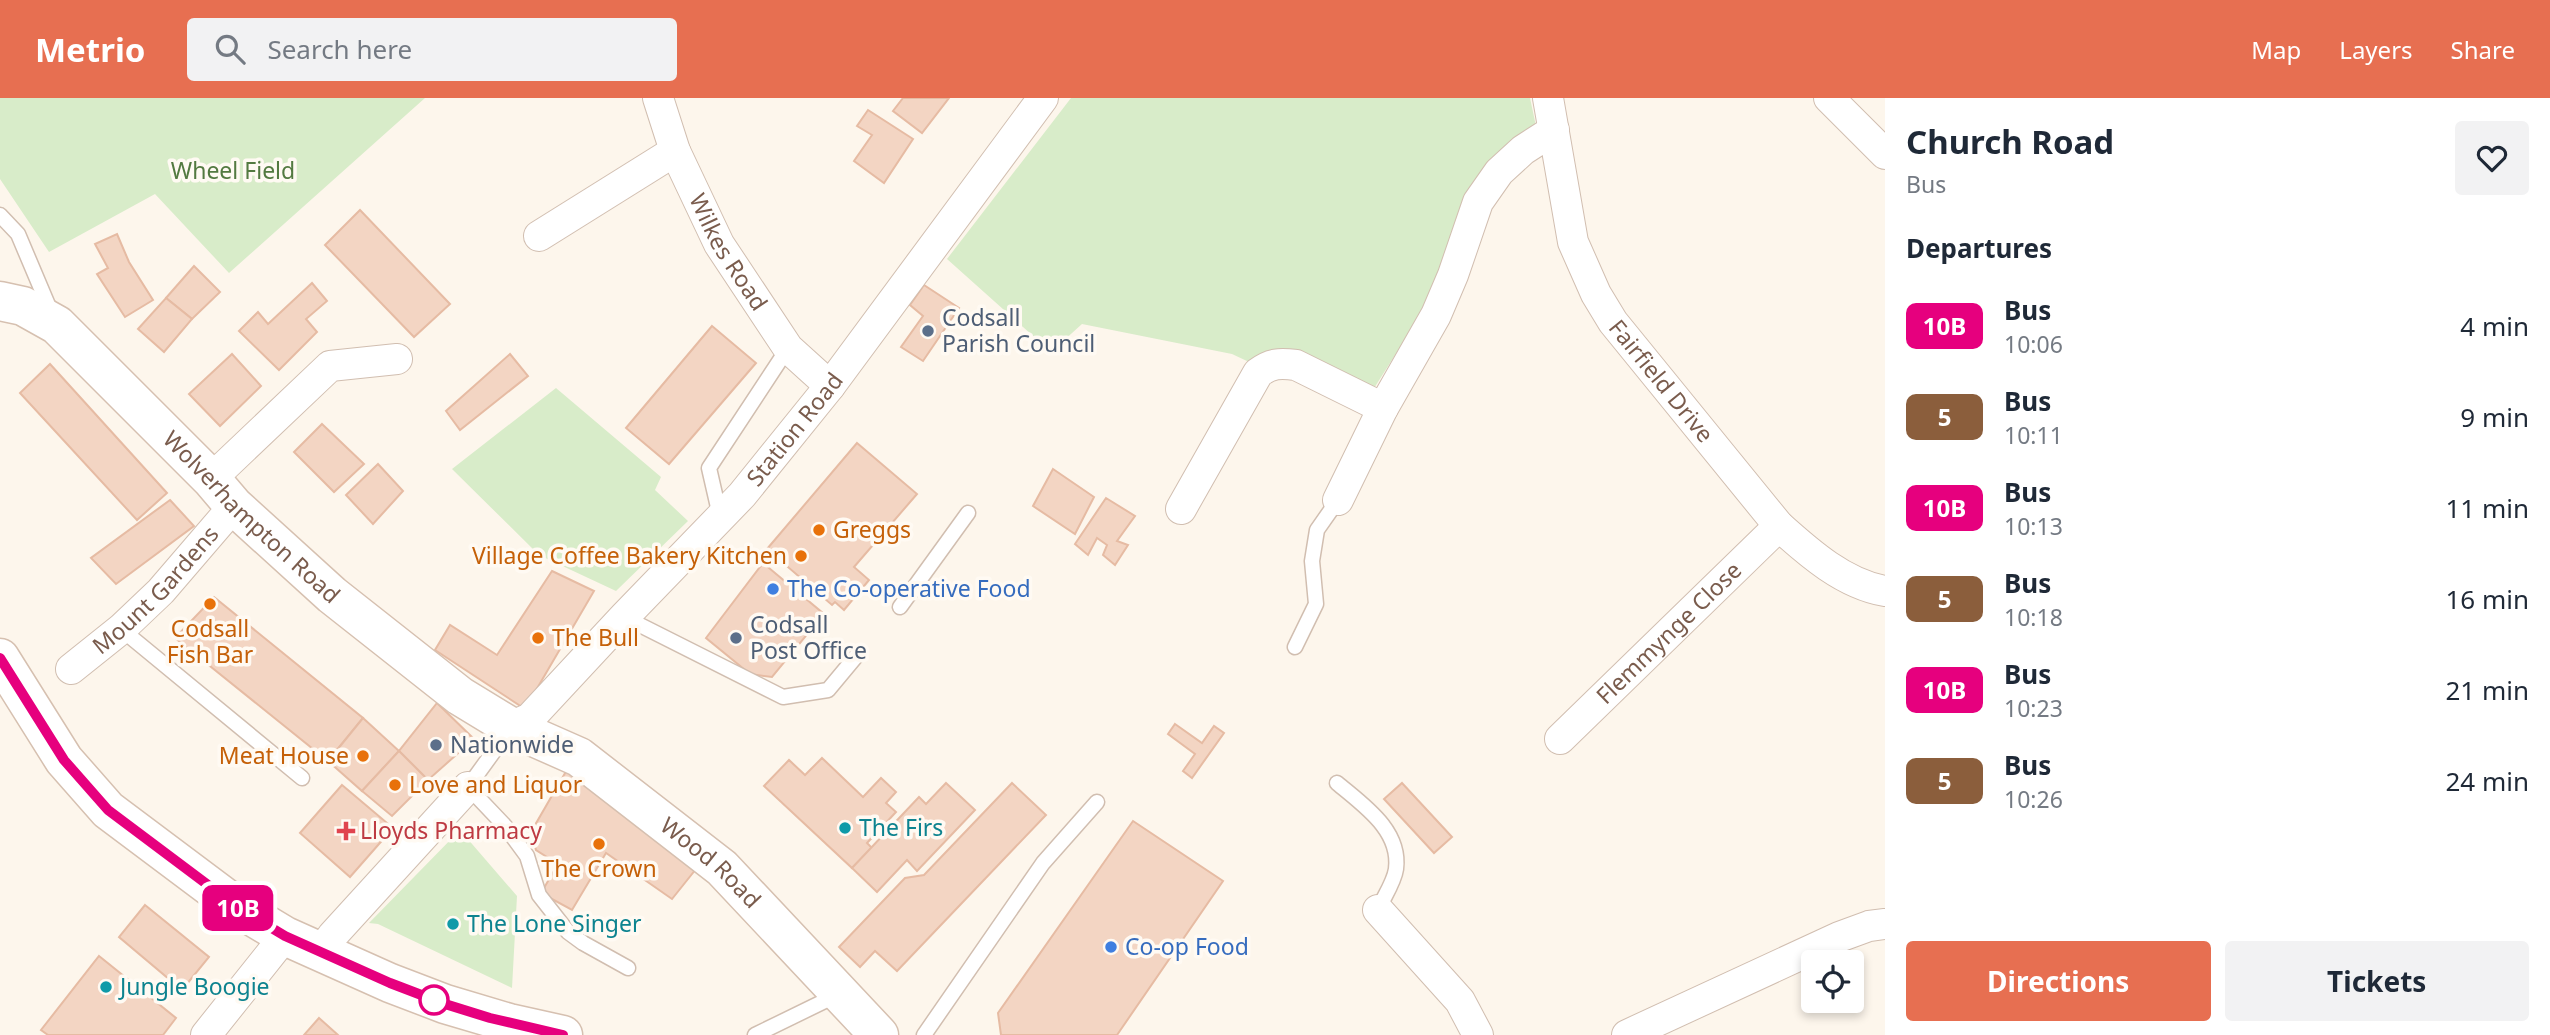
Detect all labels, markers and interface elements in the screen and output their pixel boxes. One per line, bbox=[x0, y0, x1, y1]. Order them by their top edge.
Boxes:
search box bbox=[187, 18, 677, 81]
text: Metrio bbox=[35, 27, 145, 72]
icon: search bbox=[211, 30, 249, 68]
text: Search here bbox=[267, 31, 412, 67]
text: Map bbox=[2251, 33, 2301, 66]
text: Layers bbox=[2339, 33, 2413, 66]
text: Share bbox=[2451, 33, 2515, 66]
text: Church Road bbox=[1906, 119, 2114, 164]
button: heart bbox=[2455, 121, 2529, 195]
park label: Wheel Field bbox=[171, 154, 295, 186]
text: Bus bbox=[1906, 168, 1946, 200]
street label: Wilkes Road bbox=[682, 188, 776, 316]
text: Departures bbox=[1906, 230, 2052, 266]
text: Bus bbox=[2004, 292, 2051, 328]
place label: Codsall Parish Council bbox=[942, 301, 1095, 359]
text: 4 min bbox=[2460, 308, 2529, 344]
text: 10B bbox=[1923, 309, 1966, 342]
street label: Fairfield Drive bbox=[1602, 312, 1722, 449]
marker: Codsall Parish Council bbox=[920, 323, 936, 339]
text: 10:06 bbox=[2004, 328, 2063, 360]
street label: Station Road bbox=[739, 365, 850, 492]
text: Bus bbox=[2004, 383, 2051, 419]
text: 9 min bbox=[2460, 399, 2529, 435]
text: 5 bbox=[1938, 400, 1951, 433]
text: 10:11 bbox=[2004, 419, 2063, 451]
street label: Wolverhampton Road bbox=[157, 423, 348, 610]
text: Bus bbox=[2004, 474, 2051, 510]
text: 11 min bbox=[2445, 490, 2529, 526]
text: 10B bbox=[1923, 491, 1966, 524]
text: 10:13 bbox=[2004, 510, 2063, 542]
place label: Greggs bbox=[833, 513, 911, 545]
street label: Mount Gardens bbox=[85, 518, 225, 661]
marker: Greggs bbox=[811, 522, 827, 538]
place label: Village Coffee Bakery Kitchen bbox=[472, 539, 787, 571]
marker: Village Coffee Bakery Kitchen bbox=[793, 548, 809, 564]
street label: Flemmynge Close bbox=[1589, 554, 1748, 710]
text: Bus bbox=[2004, 565, 2051, 601]
place label: The Co-operative Food bbox=[787, 572, 1031, 604]
marker: The Co-operative Food bbox=[765, 581, 781, 597]
text: 16 min bbox=[2445, 581, 2529, 617]
text: 5 bbox=[1938, 582, 1951, 615]
marker: Codsall Fish Bar bbox=[202, 596, 218, 612]
text: 10:18 bbox=[2004, 601, 2063, 633]
place label: Codsall Post Office bbox=[750, 608, 867, 666]
place label: Codsall Fish Bar bbox=[167, 612, 254, 670]
place label: The Bull bbox=[552, 621, 639, 653]
marker: The Bull bbox=[530, 630, 546, 646]
marker: Codsall Post Office bbox=[728, 630, 744, 646]
text: Bus bbox=[2004, 656, 2051, 692]
text: 21 min bbox=[2445, 672, 2529, 708]
text: 10B bbox=[1923, 673, 1966, 706]
text: 10:23 bbox=[2004, 692, 2063, 724]
place label: Nationwide bbox=[450, 728, 574, 760]
marker: Nationwide bbox=[428, 737, 444, 753]
place label: Meat House bbox=[219, 739, 349, 771]
text: Bus bbox=[2004, 747, 2051, 783]
marker: Meat House bbox=[355, 748, 371, 764]
text: 24 min bbox=[2445, 763, 2529, 799]
text: 5 bbox=[1938, 764, 1951, 797]
place label: Love and Liquor bbox=[409, 768, 583, 800]
marker: Love and Liquor bbox=[387, 777, 403, 793]
text: 10:26 bbox=[2004, 783, 2063, 815]
street label: Wood Road bbox=[654, 809, 769, 915]
place label: The Firs bbox=[859, 811, 943, 843]
place label: Lloyds Pharmacy bbox=[360, 814, 542, 846]
marker: The Firs bbox=[837, 820, 853, 836]
marker: Lloyds Pharmacy bbox=[338, 823, 354, 839]
marker: The Crown bbox=[591, 836, 607, 852]
place label: The Crown bbox=[541, 852, 657, 884]
line badge: 10B bbox=[198, 885, 278, 931]
text: 10B bbox=[216, 891, 260, 924]
place label: The Lone Singer bbox=[467, 907, 642, 939]
marker: The Lone Singer bbox=[445, 916, 461, 932]
place label: Co-op Food bbox=[1125, 930, 1249, 962]
marker: Co-op Food bbox=[1103, 939, 1119, 955]
button: Directions bbox=[1906, 941, 2211, 1021]
button: Tickets bbox=[2225, 941, 2529, 1021]
map controls bbox=[1801, 950, 1864, 1013]
button: locate bbox=[1801, 950, 1864, 1013]
place label: Jungle Boogie bbox=[118, 970, 270, 1002]
marker: Jungle Boogie bbox=[98, 979, 114, 995]
unlabelled marker bbox=[419, 985, 449, 1015]

